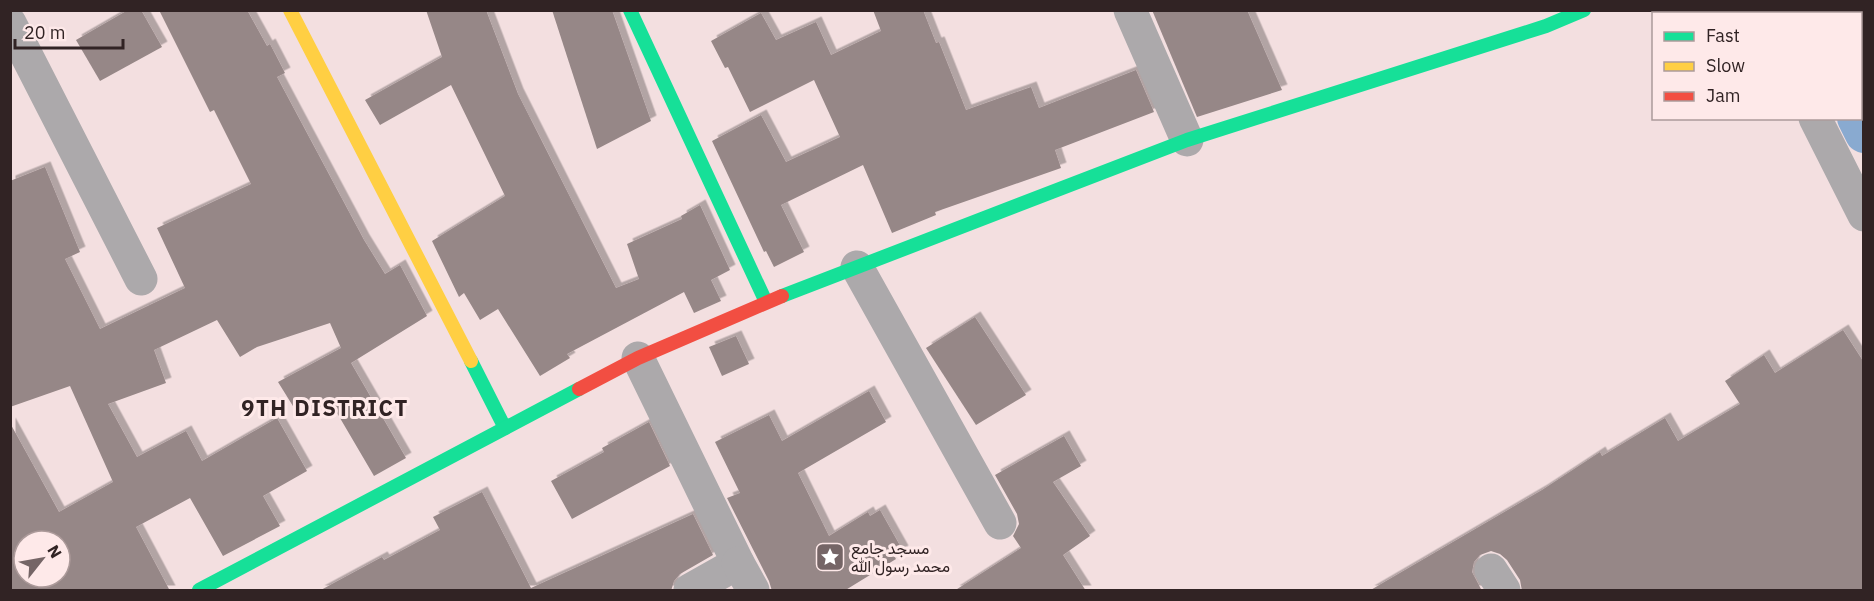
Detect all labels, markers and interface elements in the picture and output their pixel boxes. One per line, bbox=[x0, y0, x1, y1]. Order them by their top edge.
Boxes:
scale bar bbox=[15, 12, 123, 50]
legend bbox=[1652, 12, 1862, 120]
text: 20 m bbox=[24, 21, 66, 44]
text: Fast bbox=[1706, 24, 1740, 47]
text: Slow bbox=[1706, 54, 1745, 77]
text: Jam bbox=[1706, 84, 1741, 107]
district label: 9TH DISTRICT bbox=[241, 393, 409, 422]
north arrow bbox=[12, 529, 72, 589]
place label: مسجد جامع محمد رسول الله bbox=[851, 538, 950, 577]
text: N bbox=[43, 541, 66, 561]
place icon: مسجد جامع محمد رسول الله bbox=[814, 541, 846, 573]

